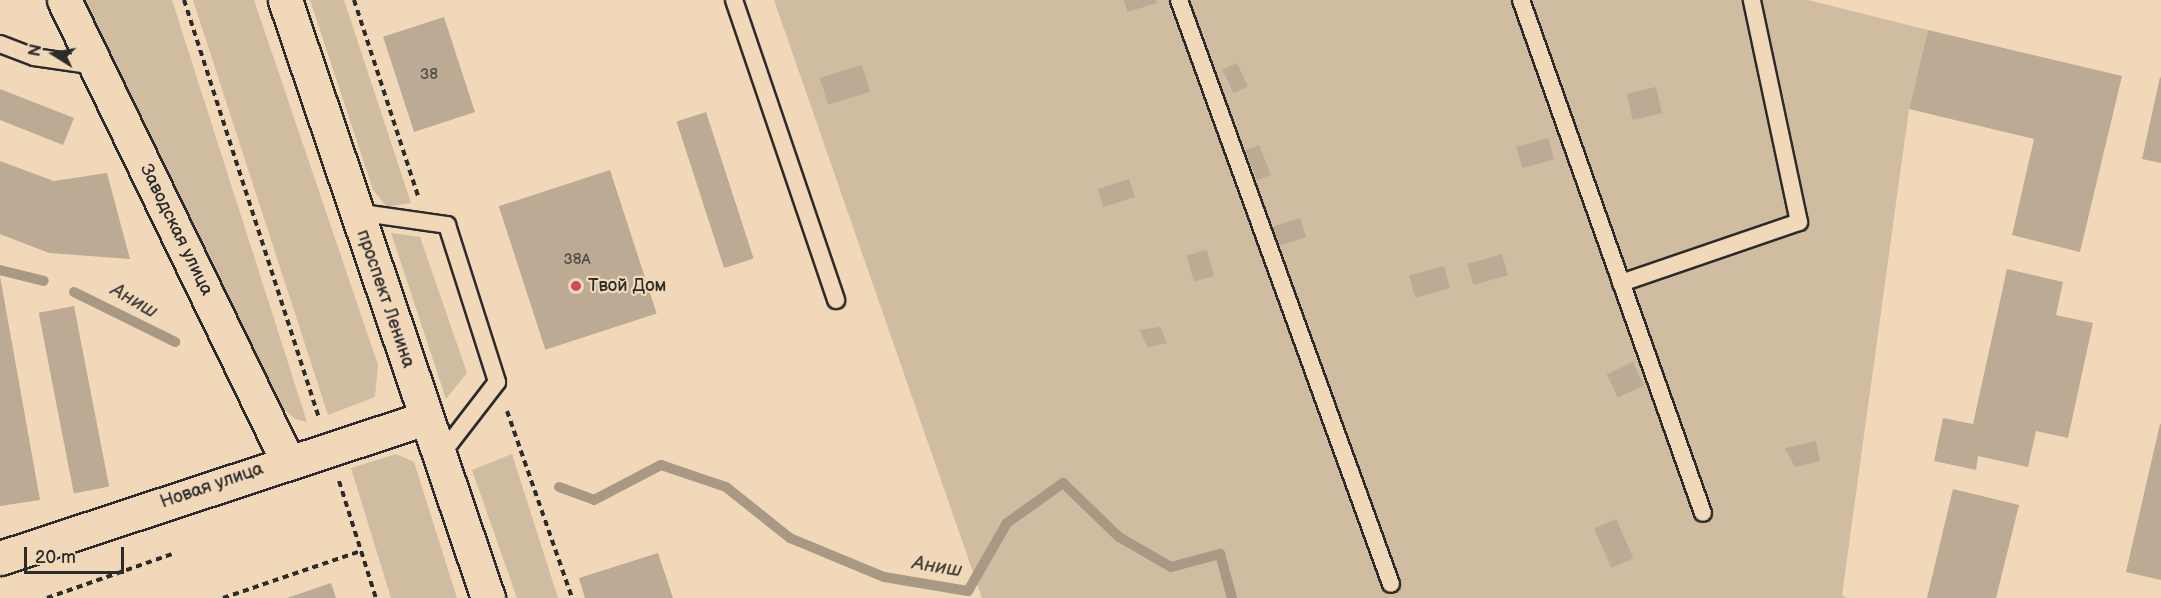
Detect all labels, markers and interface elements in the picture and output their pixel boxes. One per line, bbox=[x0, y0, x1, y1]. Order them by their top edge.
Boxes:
north arrow bbox=[24, 24, 84, 84]
text: N bbox=[25, 43, 46, 58]
house number: 38 bbox=[420, 66, 438, 84]
street label: Заводская улица bbox=[135, 161, 217, 299]
street label: проспект Ленина bbox=[351, 227, 419, 371]
house number: 38А bbox=[563, 251, 591, 269]
place label: Твой Дом bbox=[588, 275, 666, 297]
water label: Аниш bbox=[106, 278, 162, 324]
marker: Твой Дом bbox=[569, 279, 583, 293]
street label: Новая улица bbox=[158, 458, 266, 514]
scale bar bbox=[27, 535, 128, 573]
text: 20 m bbox=[35, 547, 76, 568]
water label: Аниш bbox=[910, 551, 964, 583]

